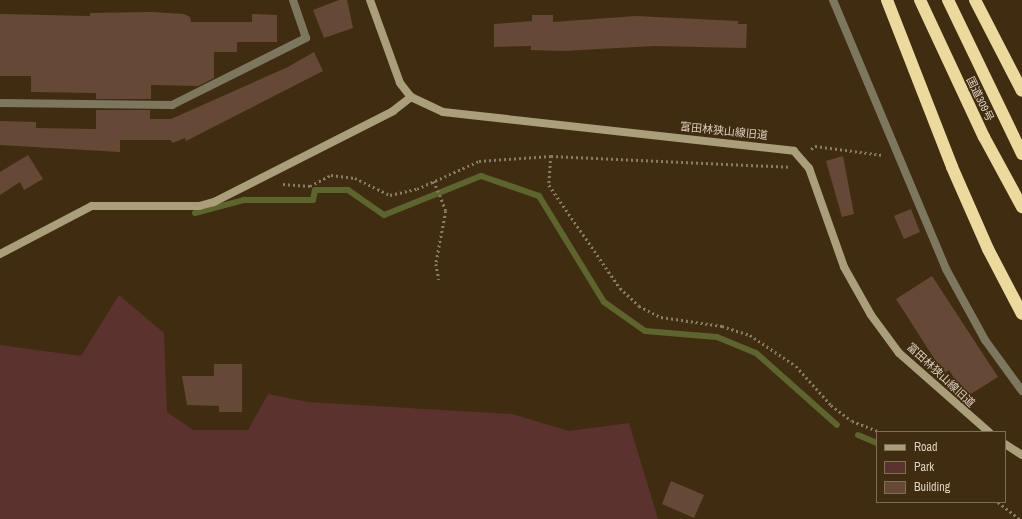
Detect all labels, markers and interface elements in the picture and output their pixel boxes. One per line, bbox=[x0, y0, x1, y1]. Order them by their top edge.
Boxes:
street label: 国道309号 bbox=[964, 75, 996, 123]
street label: 富田林狭山線旧道 bbox=[680, 120, 768, 142]
street label: 富田林狭山線旧道 bbox=[904, 340, 978, 410]
legend bbox=[876, 431, 1006, 503]
text: Road bbox=[914, 439, 938, 455]
text: Park bbox=[914, 459, 934, 475]
text: Building bbox=[914, 479, 950, 495]

